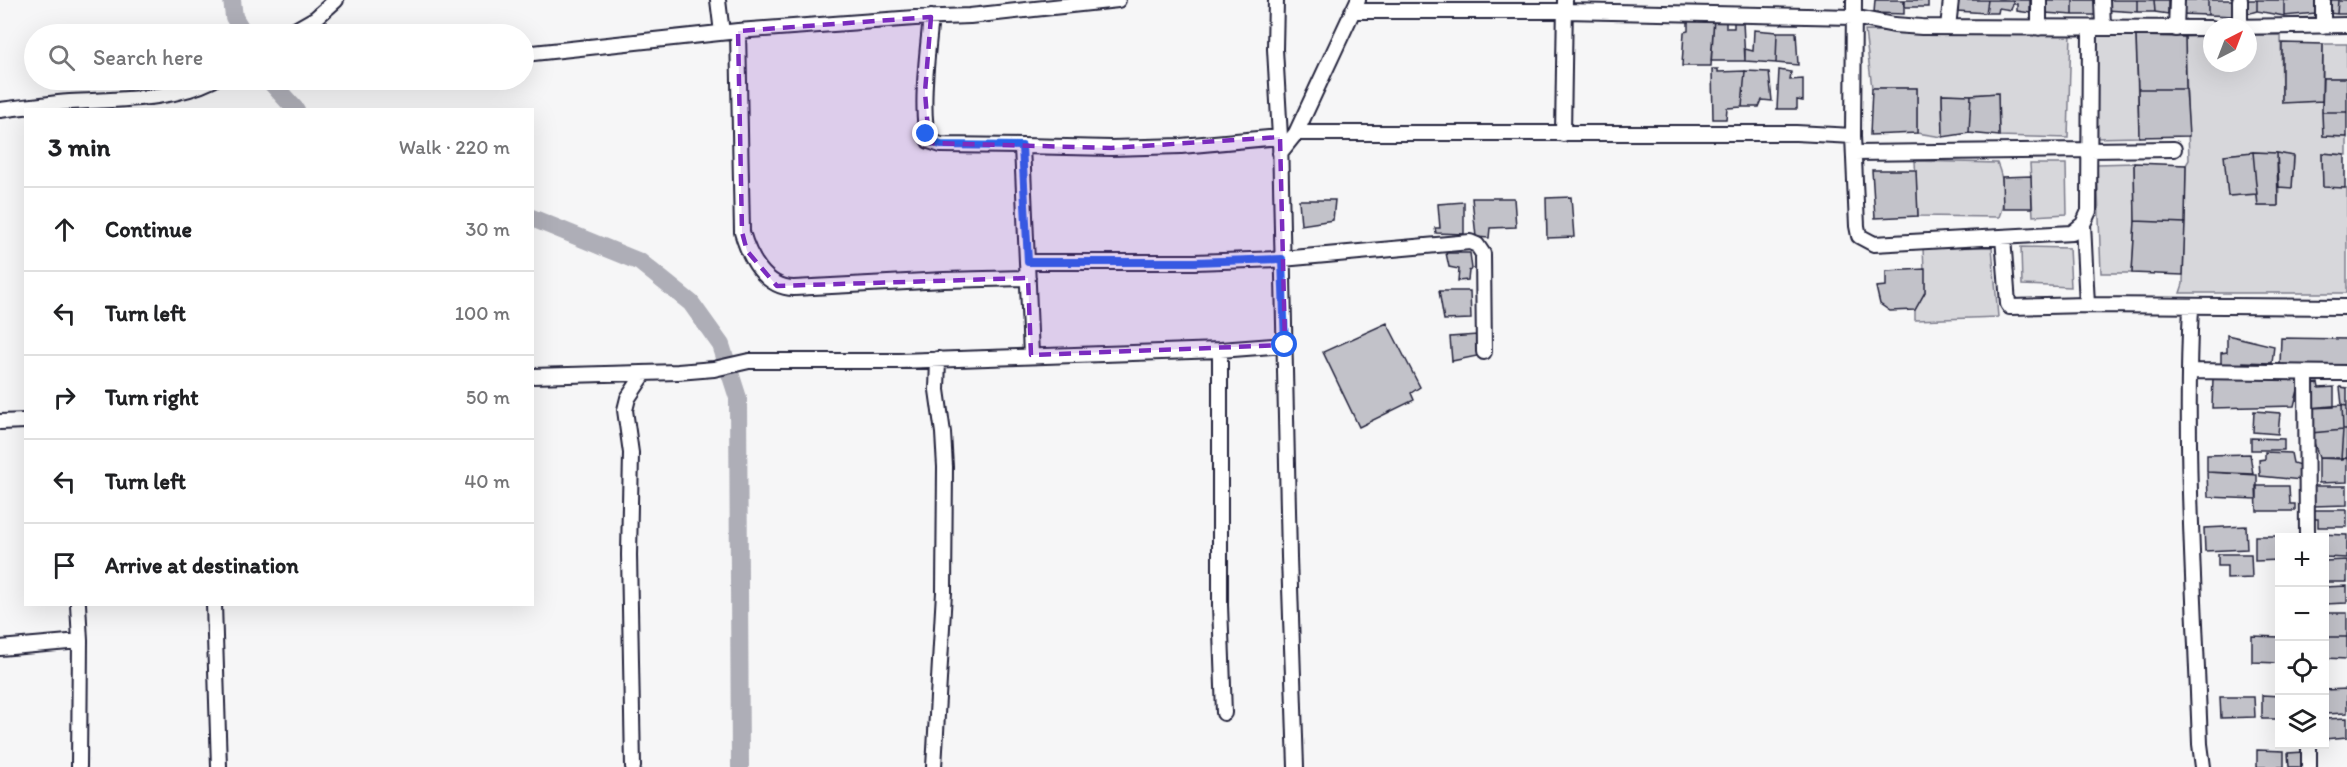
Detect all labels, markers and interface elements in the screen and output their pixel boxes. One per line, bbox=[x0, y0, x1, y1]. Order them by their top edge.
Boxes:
north arrow bbox=[2203, 18, 2257, 72]
search box bbox=[24, 24, 534, 90]
icon: search bbox=[45, 41, 78, 74]
text: Search here bbox=[93, 44, 203, 71]
route end bbox=[912, 120, 938, 146]
text: 3 min bbox=[48, 131, 110, 163]
text: Walk · 220 m bbox=[399, 135, 510, 159]
icon: ahead bbox=[48, 213, 81, 246]
text: Continue bbox=[105, 216, 192, 243]
text: 30 m bbox=[465, 217, 510, 241]
icon: left bbox=[48, 297, 81, 330]
text: Turn left bbox=[105, 300, 186, 327]
text: 100 m bbox=[455, 301, 510, 325]
route start bbox=[1271, 331, 1297, 357]
icon: right bbox=[48, 381, 81, 414]
text: Turn right bbox=[105, 384, 199, 411]
text: 50 m bbox=[466, 385, 510, 409]
icon: left bbox=[48, 465, 81, 498]
text: Turn left bbox=[105, 468, 186, 495]
text: 40 m bbox=[464, 469, 510, 493]
map controls bbox=[2275, 533, 2329, 749]
button: + bbox=[2275, 533, 2329, 587]
icon: arrive bbox=[48, 549, 81, 582]
text: Arrive at destination bbox=[105, 552, 299, 579]
button: − bbox=[2275, 587, 2329, 641]
button: locate bbox=[2275, 641, 2329, 695]
button: layers bbox=[2275, 695, 2329, 749]

